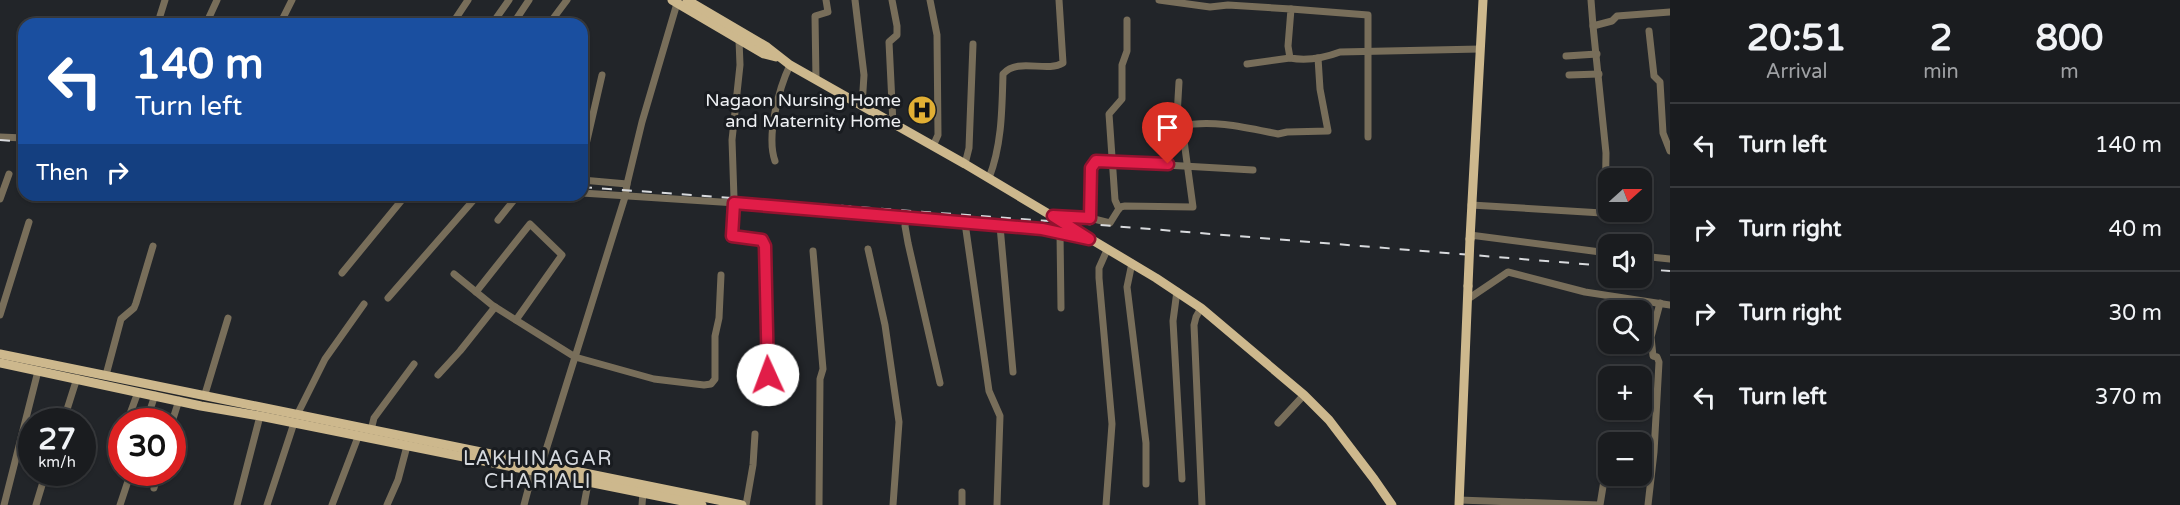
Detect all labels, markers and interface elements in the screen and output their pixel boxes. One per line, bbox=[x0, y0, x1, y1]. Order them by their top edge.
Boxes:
text: 20:51 bbox=[1747, 17, 1847, 60]
text: 2 bbox=[1930, 17, 1952, 60]
text: 800 bbox=[2035, 17, 2103, 60]
text: 140 m bbox=[135, 39, 264, 90]
icon: left bbox=[36, 42, 114, 120]
text: Arrival bbox=[1766, 60, 1828, 84]
text: min bbox=[1923, 60, 1959, 84]
text: m bbox=[2060, 60, 2079, 84]
place label: Nagaon Nursing Home and Maternity Home bbox=[705, 89, 901, 132]
text: Turn left bbox=[135, 90, 242, 123]
hospital icon: Nagaon Nursing Home and Maternity Home bbox=[906, 94, 938, 126]
pin bbox=[1142, 102, 1193, 164]
icon: arrive bbox=[1151, 111, 1184, 144]
icon: left bbox=[1688, 129, 1721, 162]
text: Turn left bbox=[1739, 132, 1827, 158]
text: 140 m bbox=[2095, 132, 2162, 158]
icon: right bbox=[101, 156, 134, 189]
text: Then bbox=[36, 160, 89, 186]
north arrow bbox=[1598, 168, 1652, 222]
map controls bbox=[1598, 168, 1652, 486]
icon: right bbox=[1688, 213, 1721, 246]
text: Turn right bbox=[1739, 216, 1841, 242]
text: 40 m bbox=[2108, 216, 2162, 242]
button: sound bbox=[1598, 234, 1652, 288]
icon: right bbox=[1688, 297, 1721, 330]
button: search bbox=[1598, 300, 1652, 354]
text: Turn right bbox=[1739, 300, 1841, 326]
text: 30 m bbox=[2108, 300, 2162, 326]
position arrow bbox=[736, 343, 800, 407]
button: + bbox=[1598, 366, 1652, 420]
icon: left bbox=[1688, 381, 1721, 414]
text: Turn left bbox=[1739, 384, 1827, 410]
text: 370 m bbox=[2095, 384, 2162, 410]
speed limit sign: 30 bbox=[108, 408, 186, 486]
text: 27 bbox=[38, 421, 76, 458]
button: − bbox=[1598, 432, 1652, 486]
district label: LAKHINAGAR CHARIALI bbox=[463, 447, 613, 494]
text: km/h bbox=[38, 453, 76, 471]

